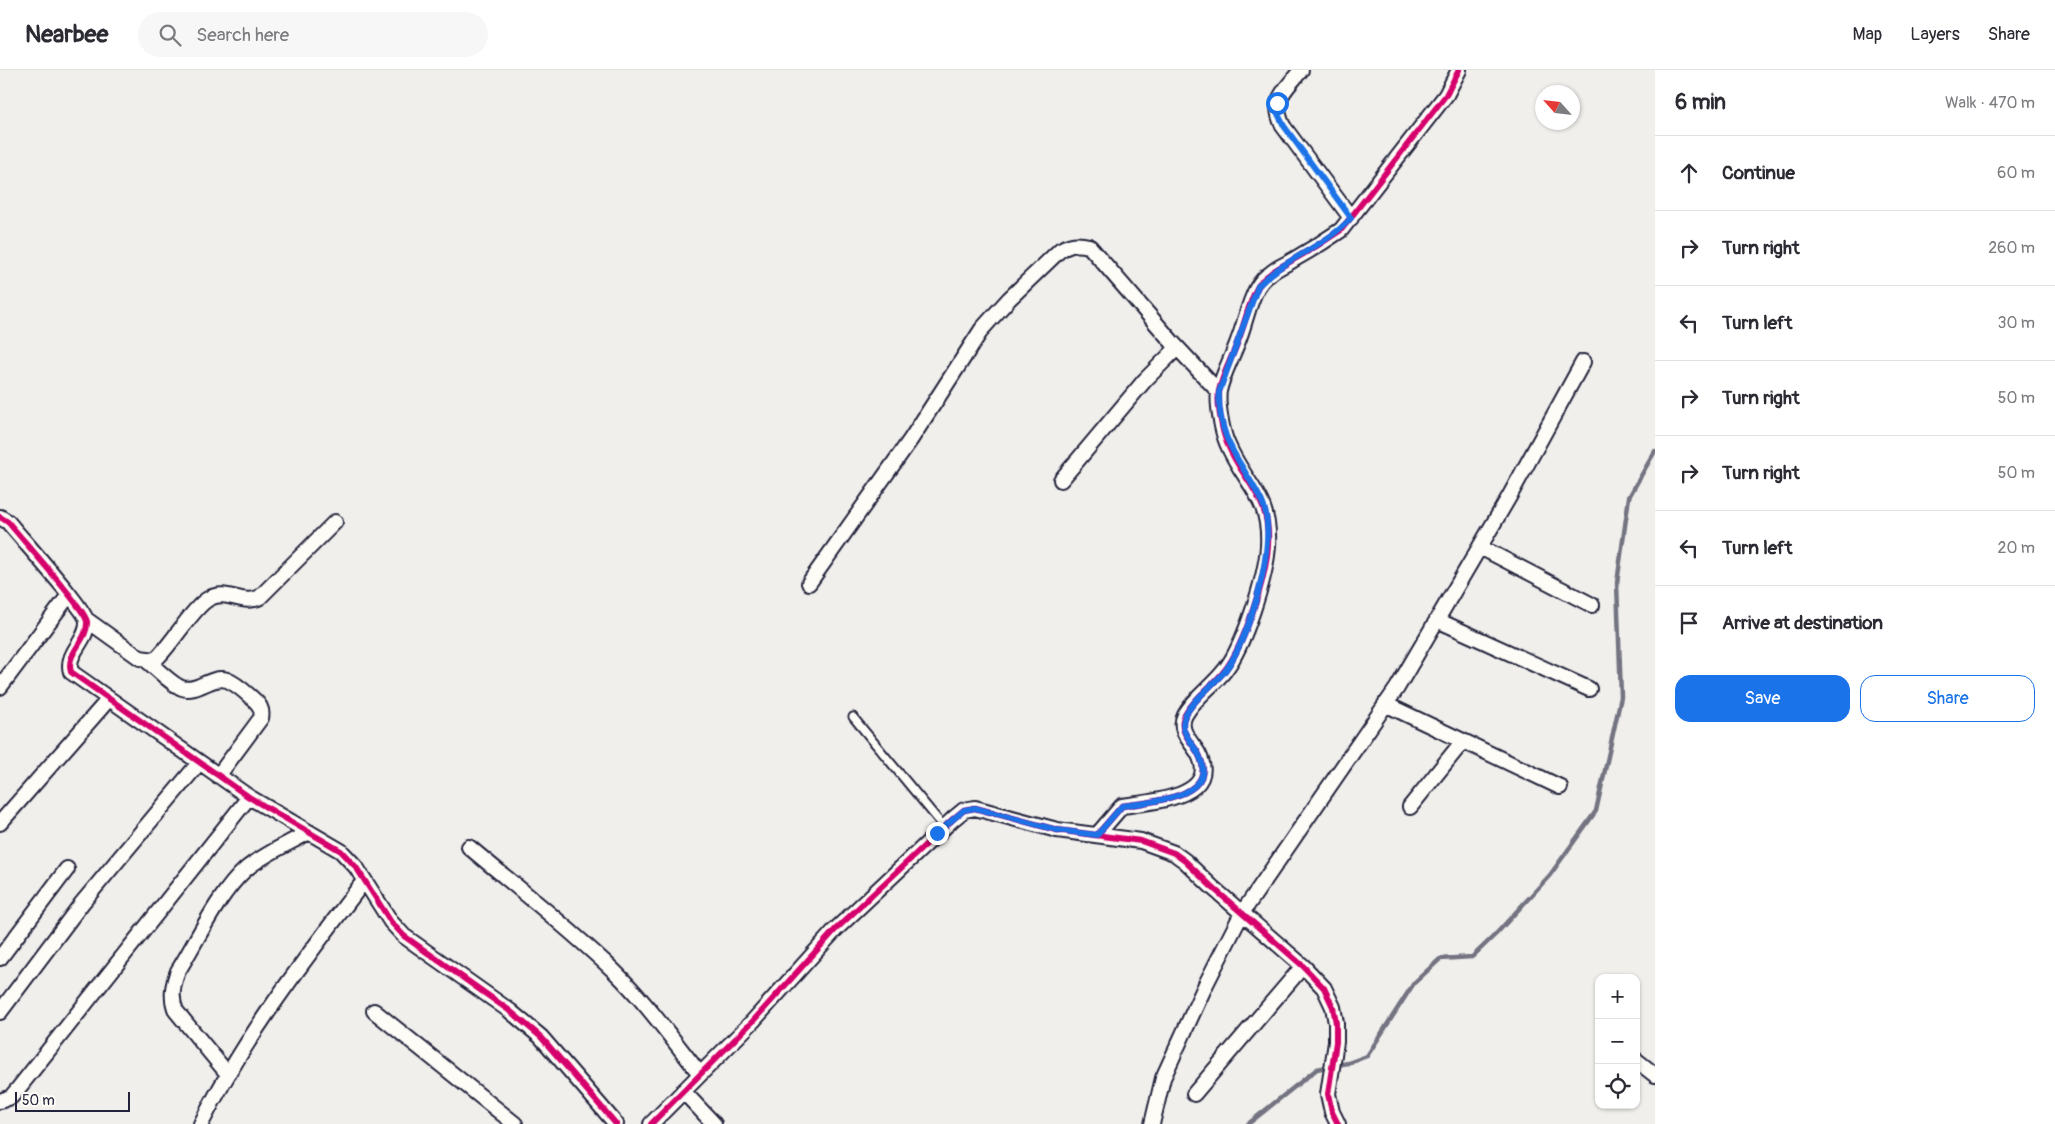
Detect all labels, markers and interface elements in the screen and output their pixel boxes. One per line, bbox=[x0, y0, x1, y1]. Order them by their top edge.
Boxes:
search box bbox=[138, 12, 488, 57]
text: Nearbee bbox=[25, 20, 108, 49]
icon: search bbox=[156, 21, 184, 49]
text: Search here bbox=[196, 23, 289, 47]
text: Map bbox=[1853, 23, 1882, 46]
text: Layers bbox=[1910, 23, 1960, 46]
text: Share bbox=[1988, 23, 2030, 46]
north arrow bbox=[1535, 85, 1580, 130]
text: 6 min bbox=[1675, 89, 1726, 116]
route start bbox=[1266, 92, 1289, 115]
text: Walk · 470 m bbox=[1945, 93, 2035, 113]
icon: ahead bbox=[1675, 159, 1703, 187]
text: Continue bbox=[1722, 161, 1795, 185]
text: 60 m bbox=[1997, 163, 2035, 183]
icon: right bbox=[1675, 234, 1703, 262]
text: Turn right bbox=[1722, 236, 1800, 260]
text: 260 m bbox=[1988, 238, 2035, 258]
icon: left bbox=[1675, 309, 1703, 337]
text: Turn left bbox=[1722, 311, 1792, 335]
text: 30 m bbox=[1997, 313, 2035, 333]
icon: right bbox=[1675, 384, 1703, 412]
text: Turn right bbox=[1722, 386, 1800, 410]
text: 50 m bbox=[1998, 388, 2035, 408]
icon: right bbox=[1675, 459, 1703, 487]
text: Turn right bbox=[1722, 461, 1800, 485]
text: 50 m bbox=[1998, 463, 2035, 483]
icon: left bbox=[1675, 534, 1703, 562]
text: Turn left bbox=[1722, 536, 1792, 560]
text: 20 m bbox=[1997, 538, 2035, 558]
icon: arrive bbox=[1675, 609, 1703, 637]
text: Arrive at destination bbox=[1722, 611, 1883, 635]
button: Save bbox=[1675, 675, 1850, 722]
button: Share bbox=[1860, 675, 2035, 722]
route end bbox=[926, 822, 949, 845]
map controls bbox=[1595, 974, 1640, 1109]
button: + bbox=[1595, 974, 1640, 1019]
button: − bbox=[1595, 1019, 1640, 1064]
button: locate bbox=[1595, 1064, 1640, 1109]
scale bar bbox=[15, 1089, 130, 1112]
text: 50 m bbox=[22, 1092, 55, 1109]

